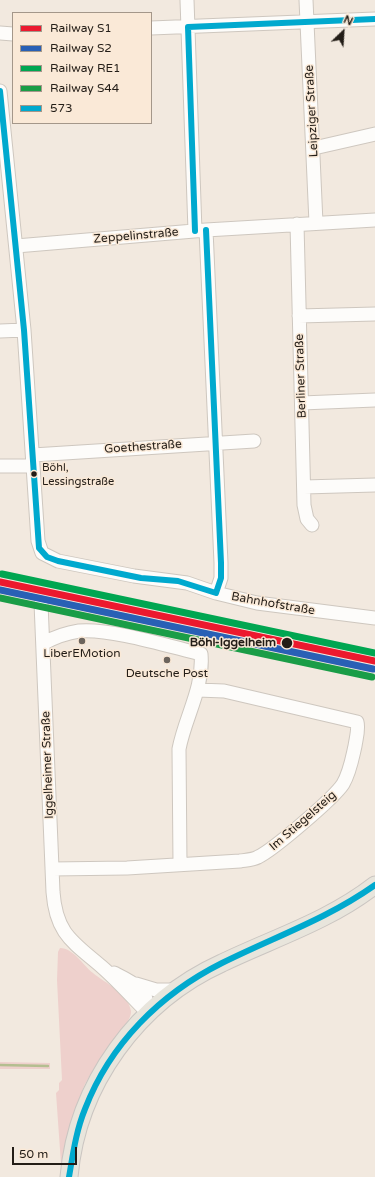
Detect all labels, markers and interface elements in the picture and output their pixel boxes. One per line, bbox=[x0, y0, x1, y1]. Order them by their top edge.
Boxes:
legend bbox=[12, 12, 152, 124]
north arrow bbox=[323, 12, 363, 52]
text: N bbox=[342, 13, 355, 28]
text: Railway S1 bbox=[50, 21, 112, 35]
text: Railway S2 bbox=[50, 41, 112, 55]
text: Railway RE1 bbox=[50, 61, 121, 75]
street label: Leipziger Straße bbox=[302, 64, 322, 158]
text: Railway S44 bbox=[50, 81, 119, 95]
text: 573 bbox=[50, 101, 73, 115]
street label: Zeppelinstraße bbox=[93, 225, 179, 247]
street label: Berliner Straße bbox=[292, 333, 310, 419]
street label: Goethestraße bbox=[104, 437, 182, 457]
place label: Böhl, Lessingstraße bbox=[42, 461, 114, 487]
marker: Böhl, Lessingstraße bbox=[29, 469, 39, 479]
street label: Bahnhofstraße bbox=[230, 590, 316, 618]
marker: LiberEMotion bbox=[77, 636, 87, 646]
place label: Böhl-Iggelheim bbox=[190, 636, 276, 650]
marker: Böhl-Iggelheim bbox=[280, 636, 294, 650]
place label: LiberEMotion bbox=[43, 647, 121, 661]
marker: Deutsche Post bbox=[162, 655, 172, 665]
place label: Deutsche Post bbox=[126, 667, 208, 681]
street label: Iggelheimer Straße bbox=[39, 711, 57, 819]
street label: Im Stiegelsteig bbox=[267, 788, 339, 854]
scale bar bbox=[14, 1139, 79, 1165]
text: 50 m bbox=[19, 1147, 48, 1161]

